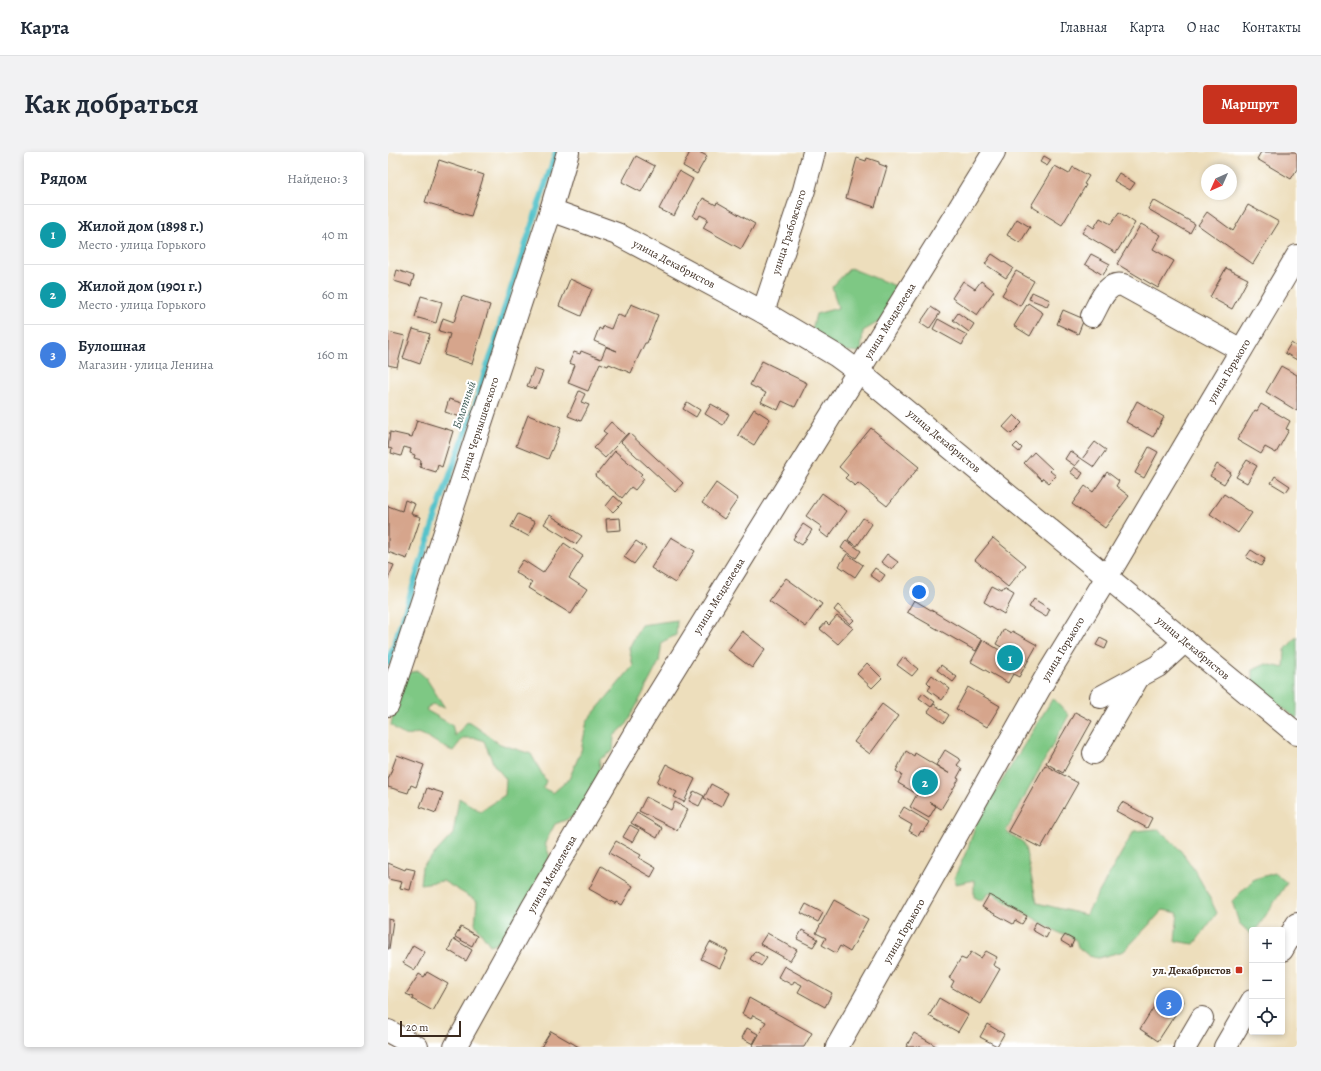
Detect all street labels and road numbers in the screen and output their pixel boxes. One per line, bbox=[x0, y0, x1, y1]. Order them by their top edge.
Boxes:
street label: улица Грабовского bbox=[768, 187, 810, 277]
street label: улица Декабристов bbox=[629, 235, 718, 292]
street label: улица Менделеева bbox=[860, 279, 920, 363]
street label: улица Горького bbox=[1203, 336, 1254, 407]
street label: улица Чернышевского bbox=[455, 375, 503, 482]
street label: улица Декабристов bbox=[903, 405, 984, 476]
street label: улица Менделеева bbox=[689, 554, 749, 638]
street label: улица Декабристов bbox=[1152, 612, 1233, 683]
street label: улица Горького bbox=[1037, 614, 1088, 685]
street label: улица Менделеева bbox=[523, 832, 581, 916]
street label: улица Горького bbox=[879, 896, 929, 967]

